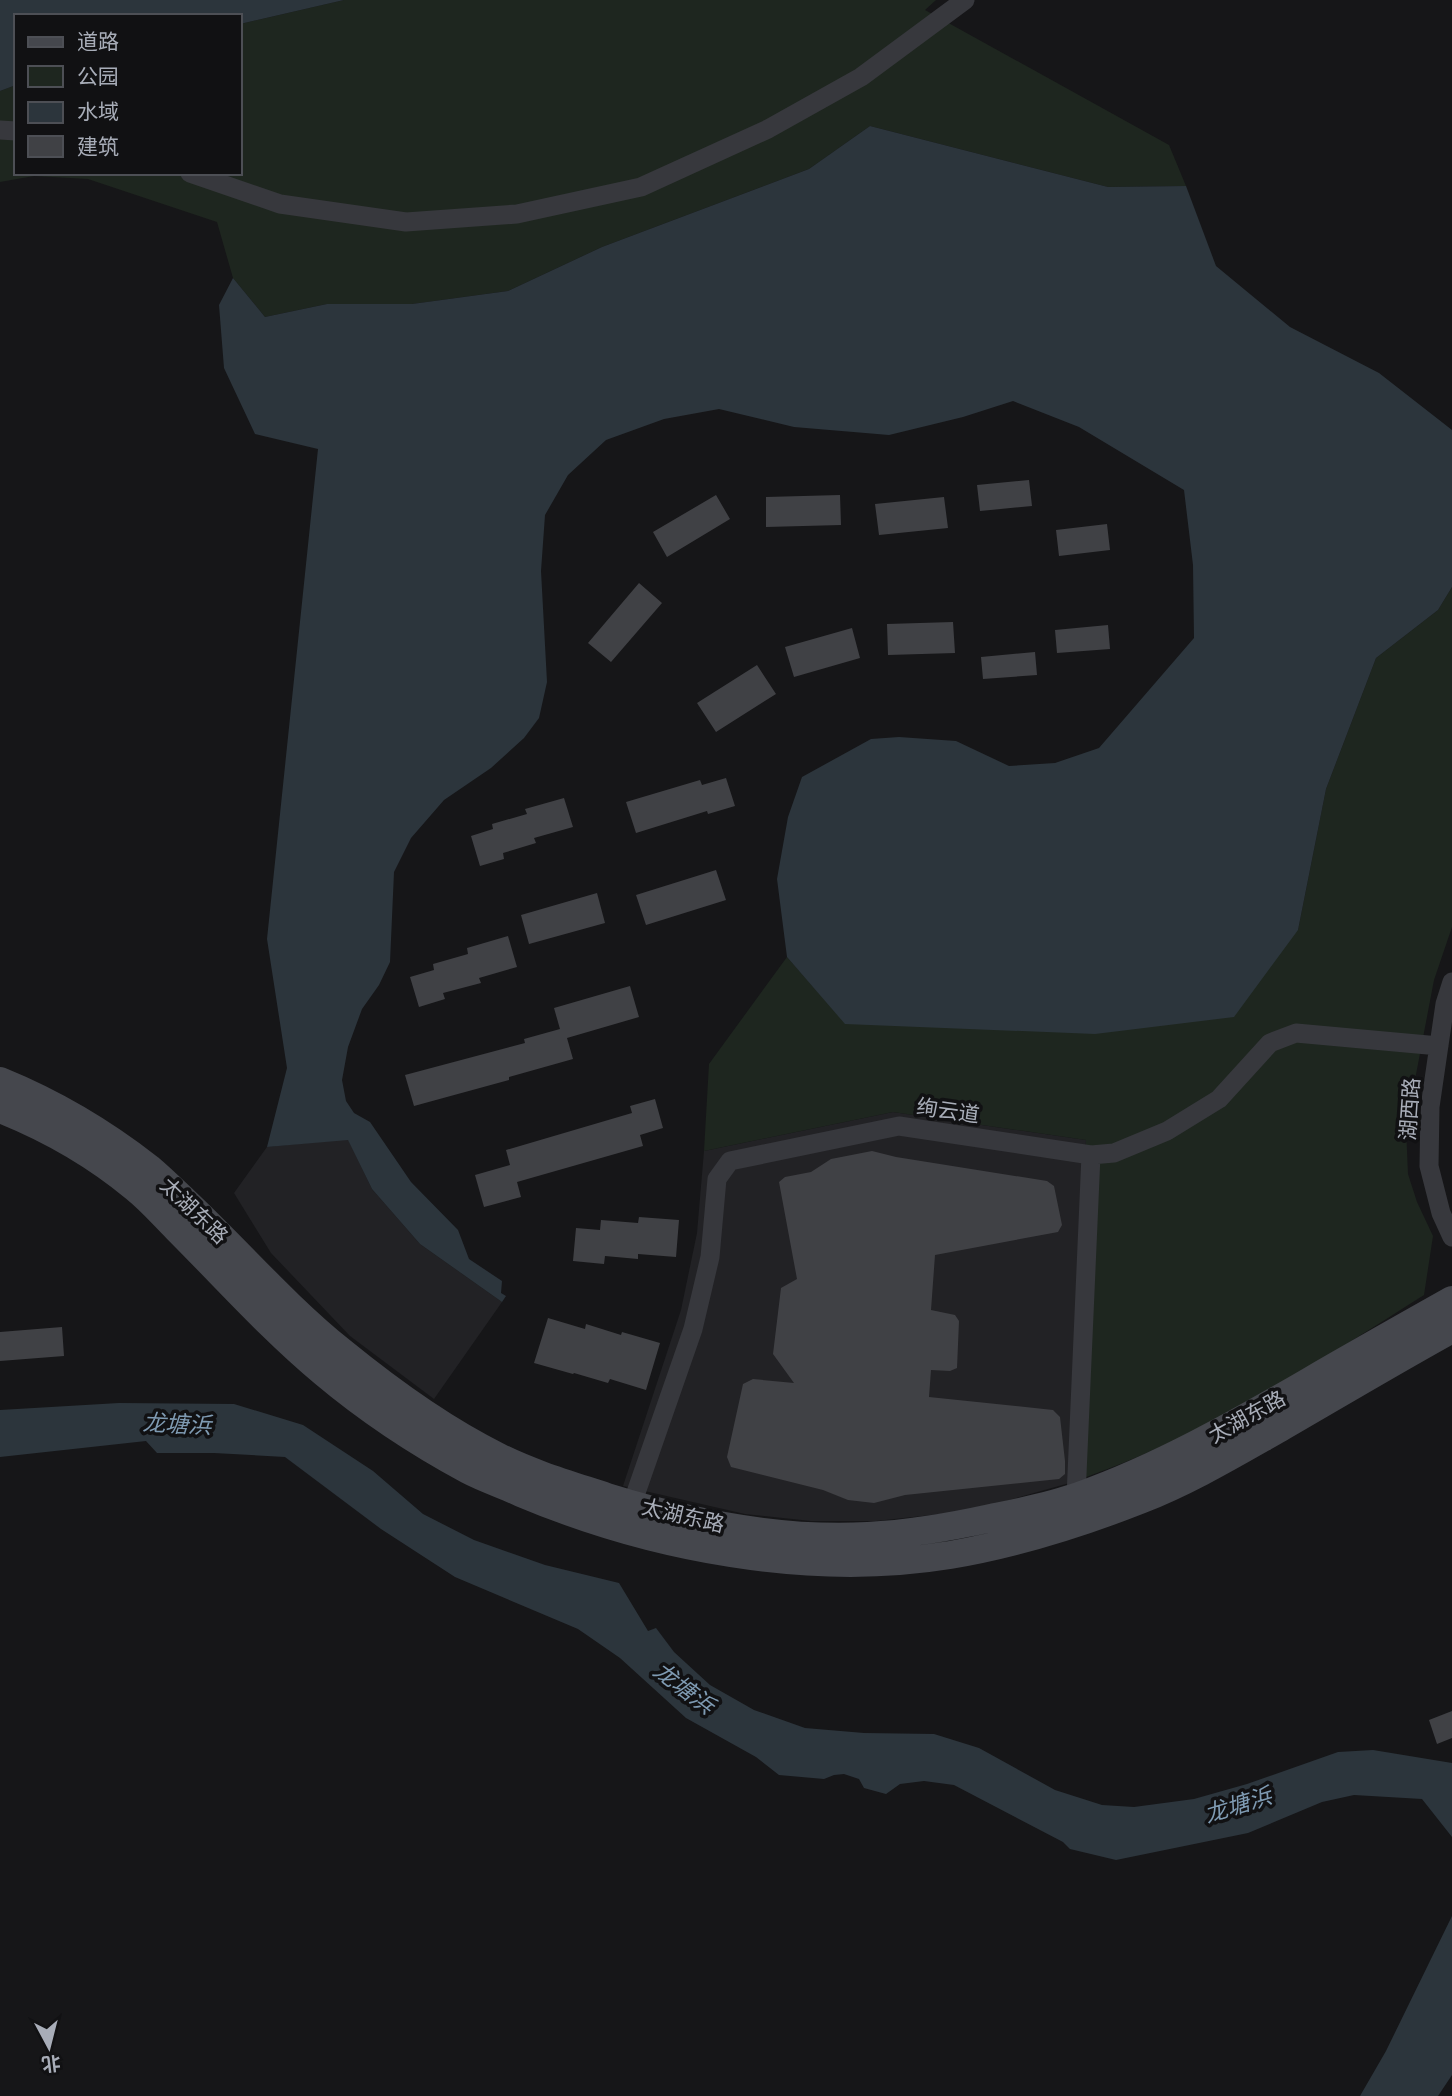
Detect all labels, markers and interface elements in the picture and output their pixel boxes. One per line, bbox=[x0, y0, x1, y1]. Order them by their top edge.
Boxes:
legend bbox=[14, 14, 242, 175]
text: 道路 bbox=[77, 28, 119, 56]
text: 公园 bbox=[77, 63, 119, 91]
text: 水域 bbox=[77, 98, 119, 126]
text: 建筑 bbox=[77, 133, 119, 161]
street label: 湖西路 bbox=[1394, 1077, 1426, 1141]
street label: 绚云道 bbox=[915, 1093, 981, 1129]
street label: 太湖东路 bbox=[154, 1172, 234, 1250]
street label: 太湖东路 bbox=[1203, 1384, 1291, 1450]
water label: 龙塘浜 bbox=[142, 1407, 214, 1442]
street label: 太湖东路 bbox=[639, 1493, 727, 1539]
water label: 龙塘浜 bbox=[647, 1655, 722, 1723]
water label: 龙塘浜 bbox=[1201, 1780, 1278, 1830]
north arrow bbox=[14, 2012, 84, 2082]
text: 北 bbox=[40, 2049, 62, 2077]

